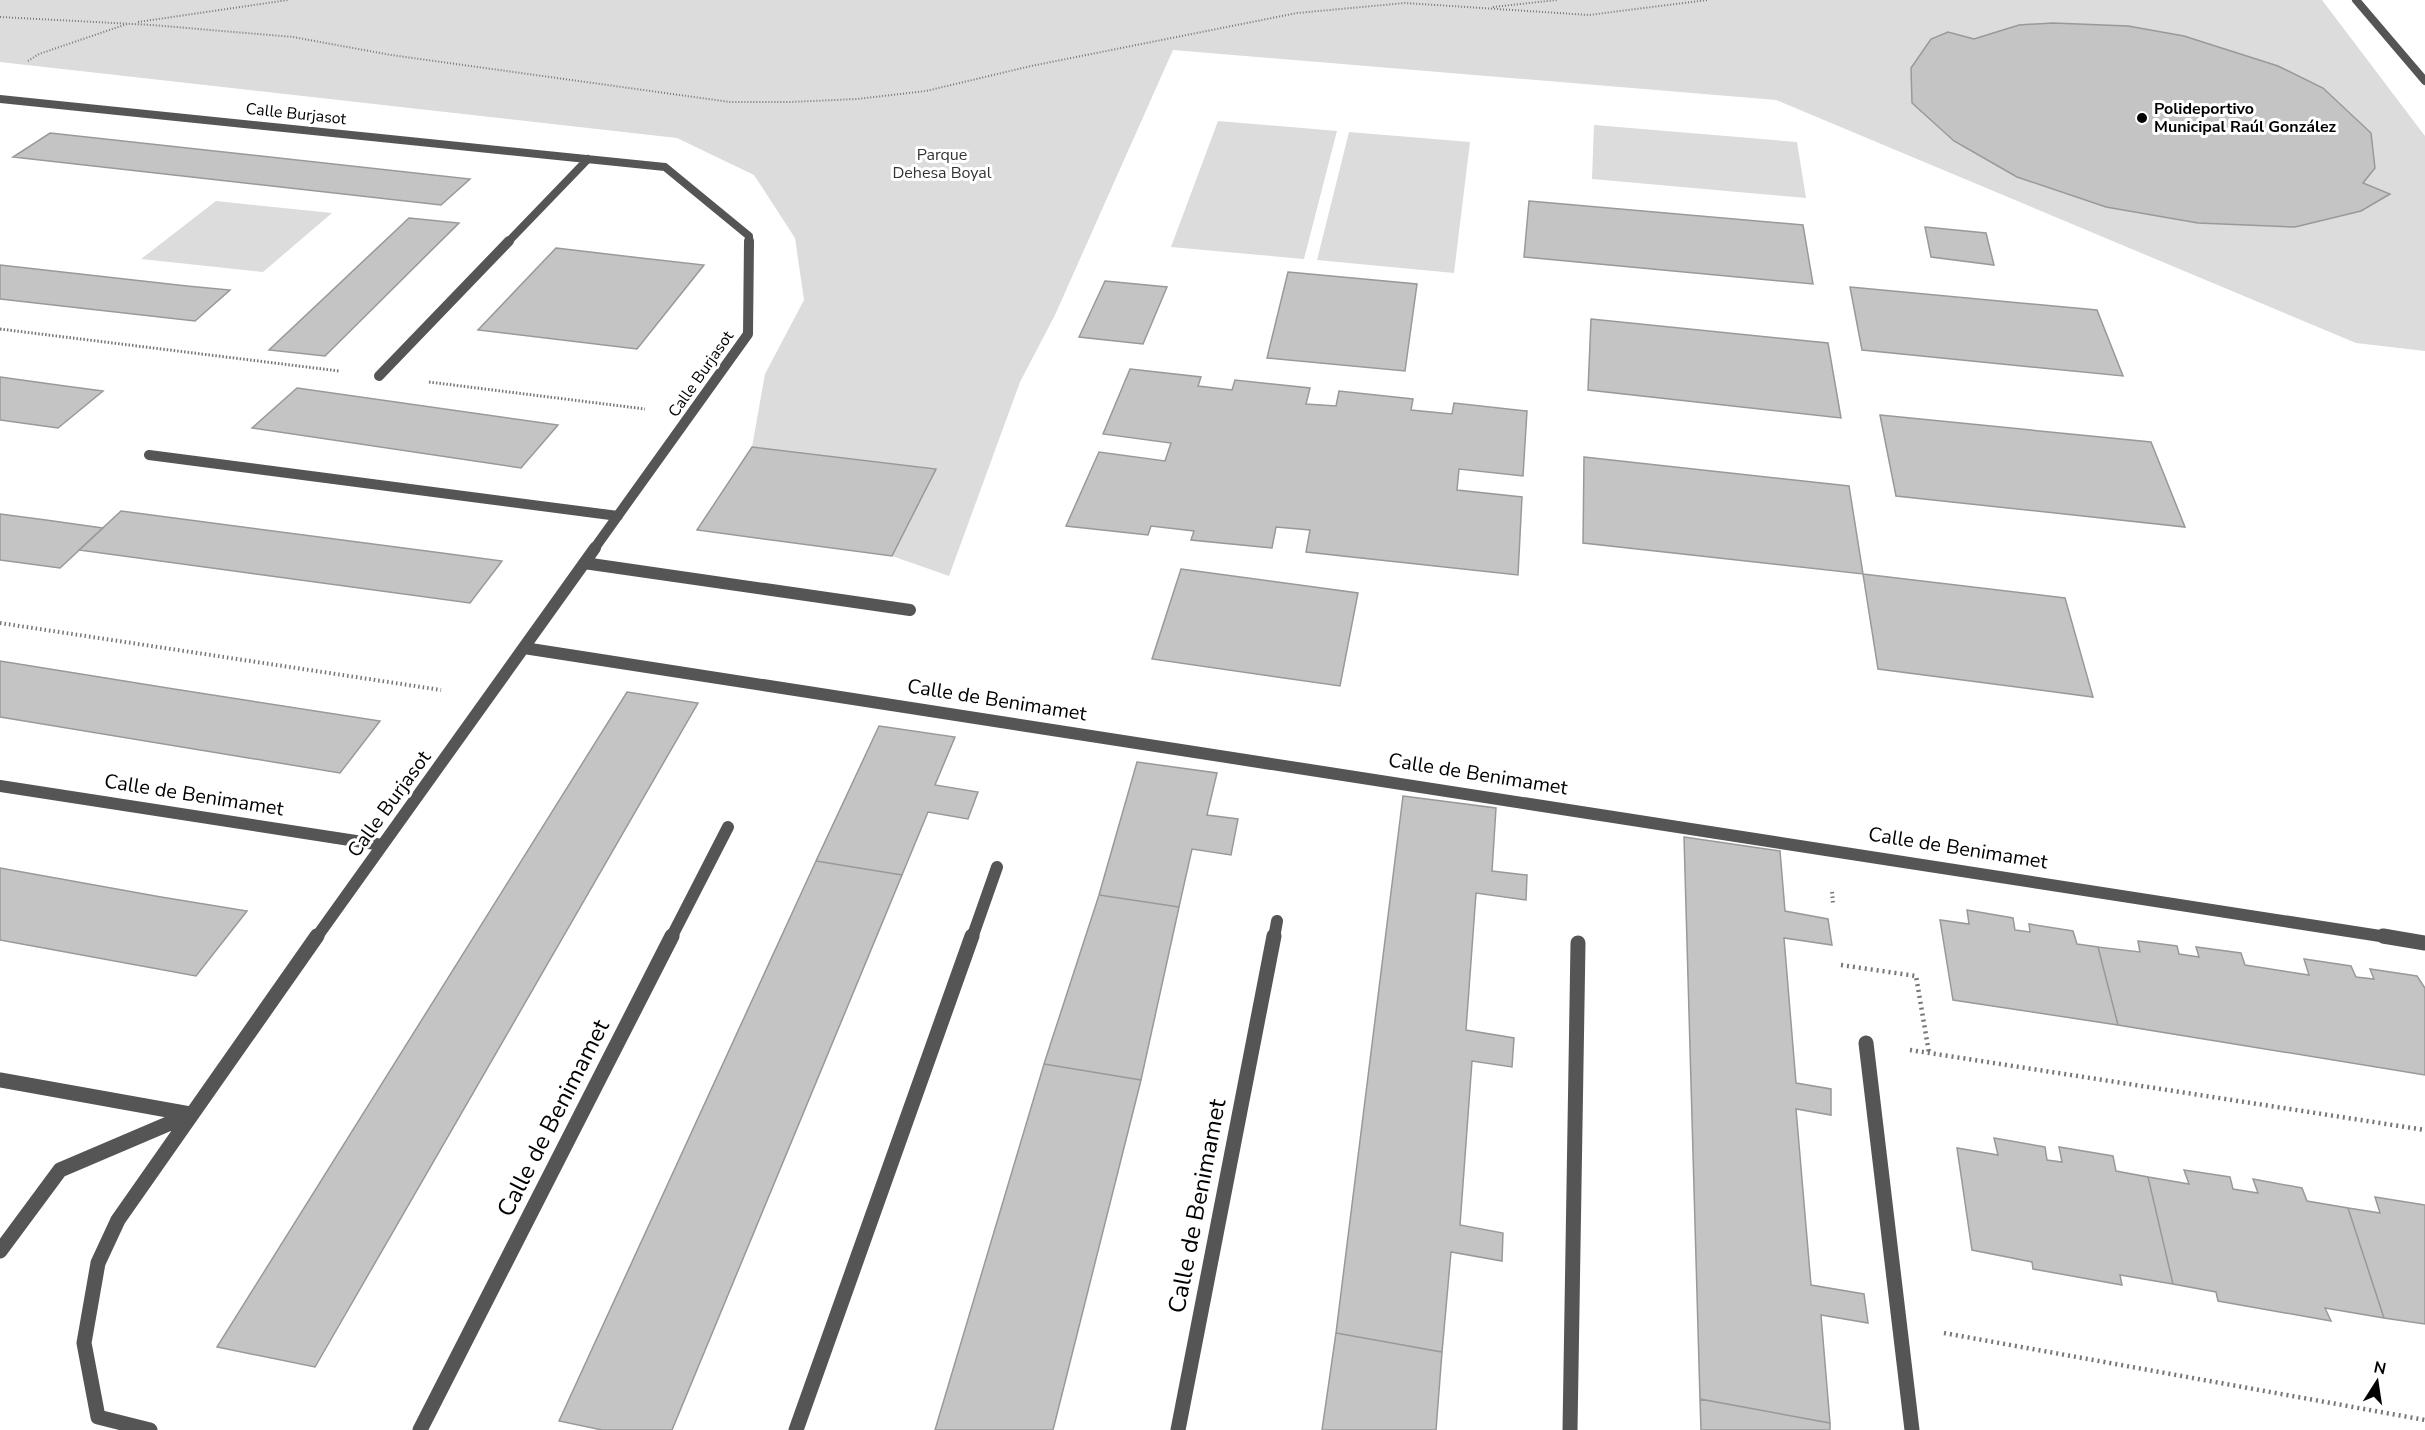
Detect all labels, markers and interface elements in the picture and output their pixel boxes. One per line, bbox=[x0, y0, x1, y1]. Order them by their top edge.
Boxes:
street label: Calle Burjasot bbox=[245, 98, 348, 130]
place label: Polideportivo Municipal Raúl González bbox=[2154, 98, 2337, 138]
marker: Polideportivo Municipal Raúl González bbox=[2135, 111, 2149, 125]
park label: Parque Dehesa Boyal bbox=[892, 144, 992, 184]
street label: Calle Burjasot bbox=[663, 326, 739, 422]
street label: Calle de Benimamet bbox=[905, 672, 1090, 728]
street label: Calle Burjasot bbox=[341, 744, 438, 863]
street label: Calle de Benimamet bbox=[1386, 746, 1571, 802]
street label: Calle de Benimamet bbox=[102, 767, 287, 823]
street label: Calle de Benimamet bbox=[1866, 820, 2051, 876]
street label: Calle de Benimamet bbox=[489, 1013, 617, 1222]
street label: Calle de Benimamet bbox=[1161, 1096, 1234, 1316]
north arrow bbox=[2347, 1352, 2407, 1412]
text: N bbox=[2372, 1356, 2388, 1380]

